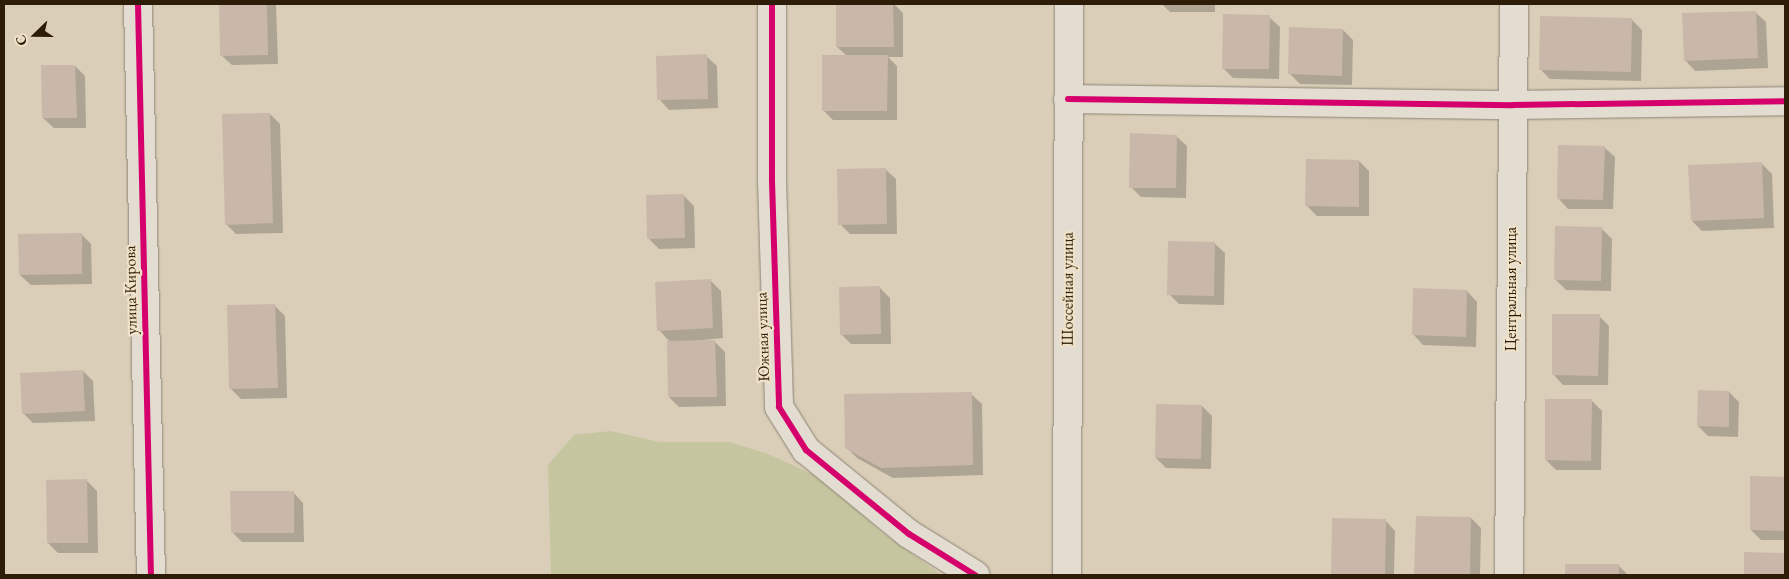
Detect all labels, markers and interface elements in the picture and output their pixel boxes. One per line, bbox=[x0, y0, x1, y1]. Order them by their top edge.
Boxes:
north arrow bbox=[10, 10, 60, 60]
text: С bbox=[11, 33, 31, 49]
street label: Центральная улица bbox=[1501, 227, 1521, 351]
street label: Шоссейная улица bbox=[1058, 232, 1078, 346]
street label: улица Кирова bbox=[121, 245, 141, 335]
street label: Южная улица bbox=[752, 292, 774, 382]

